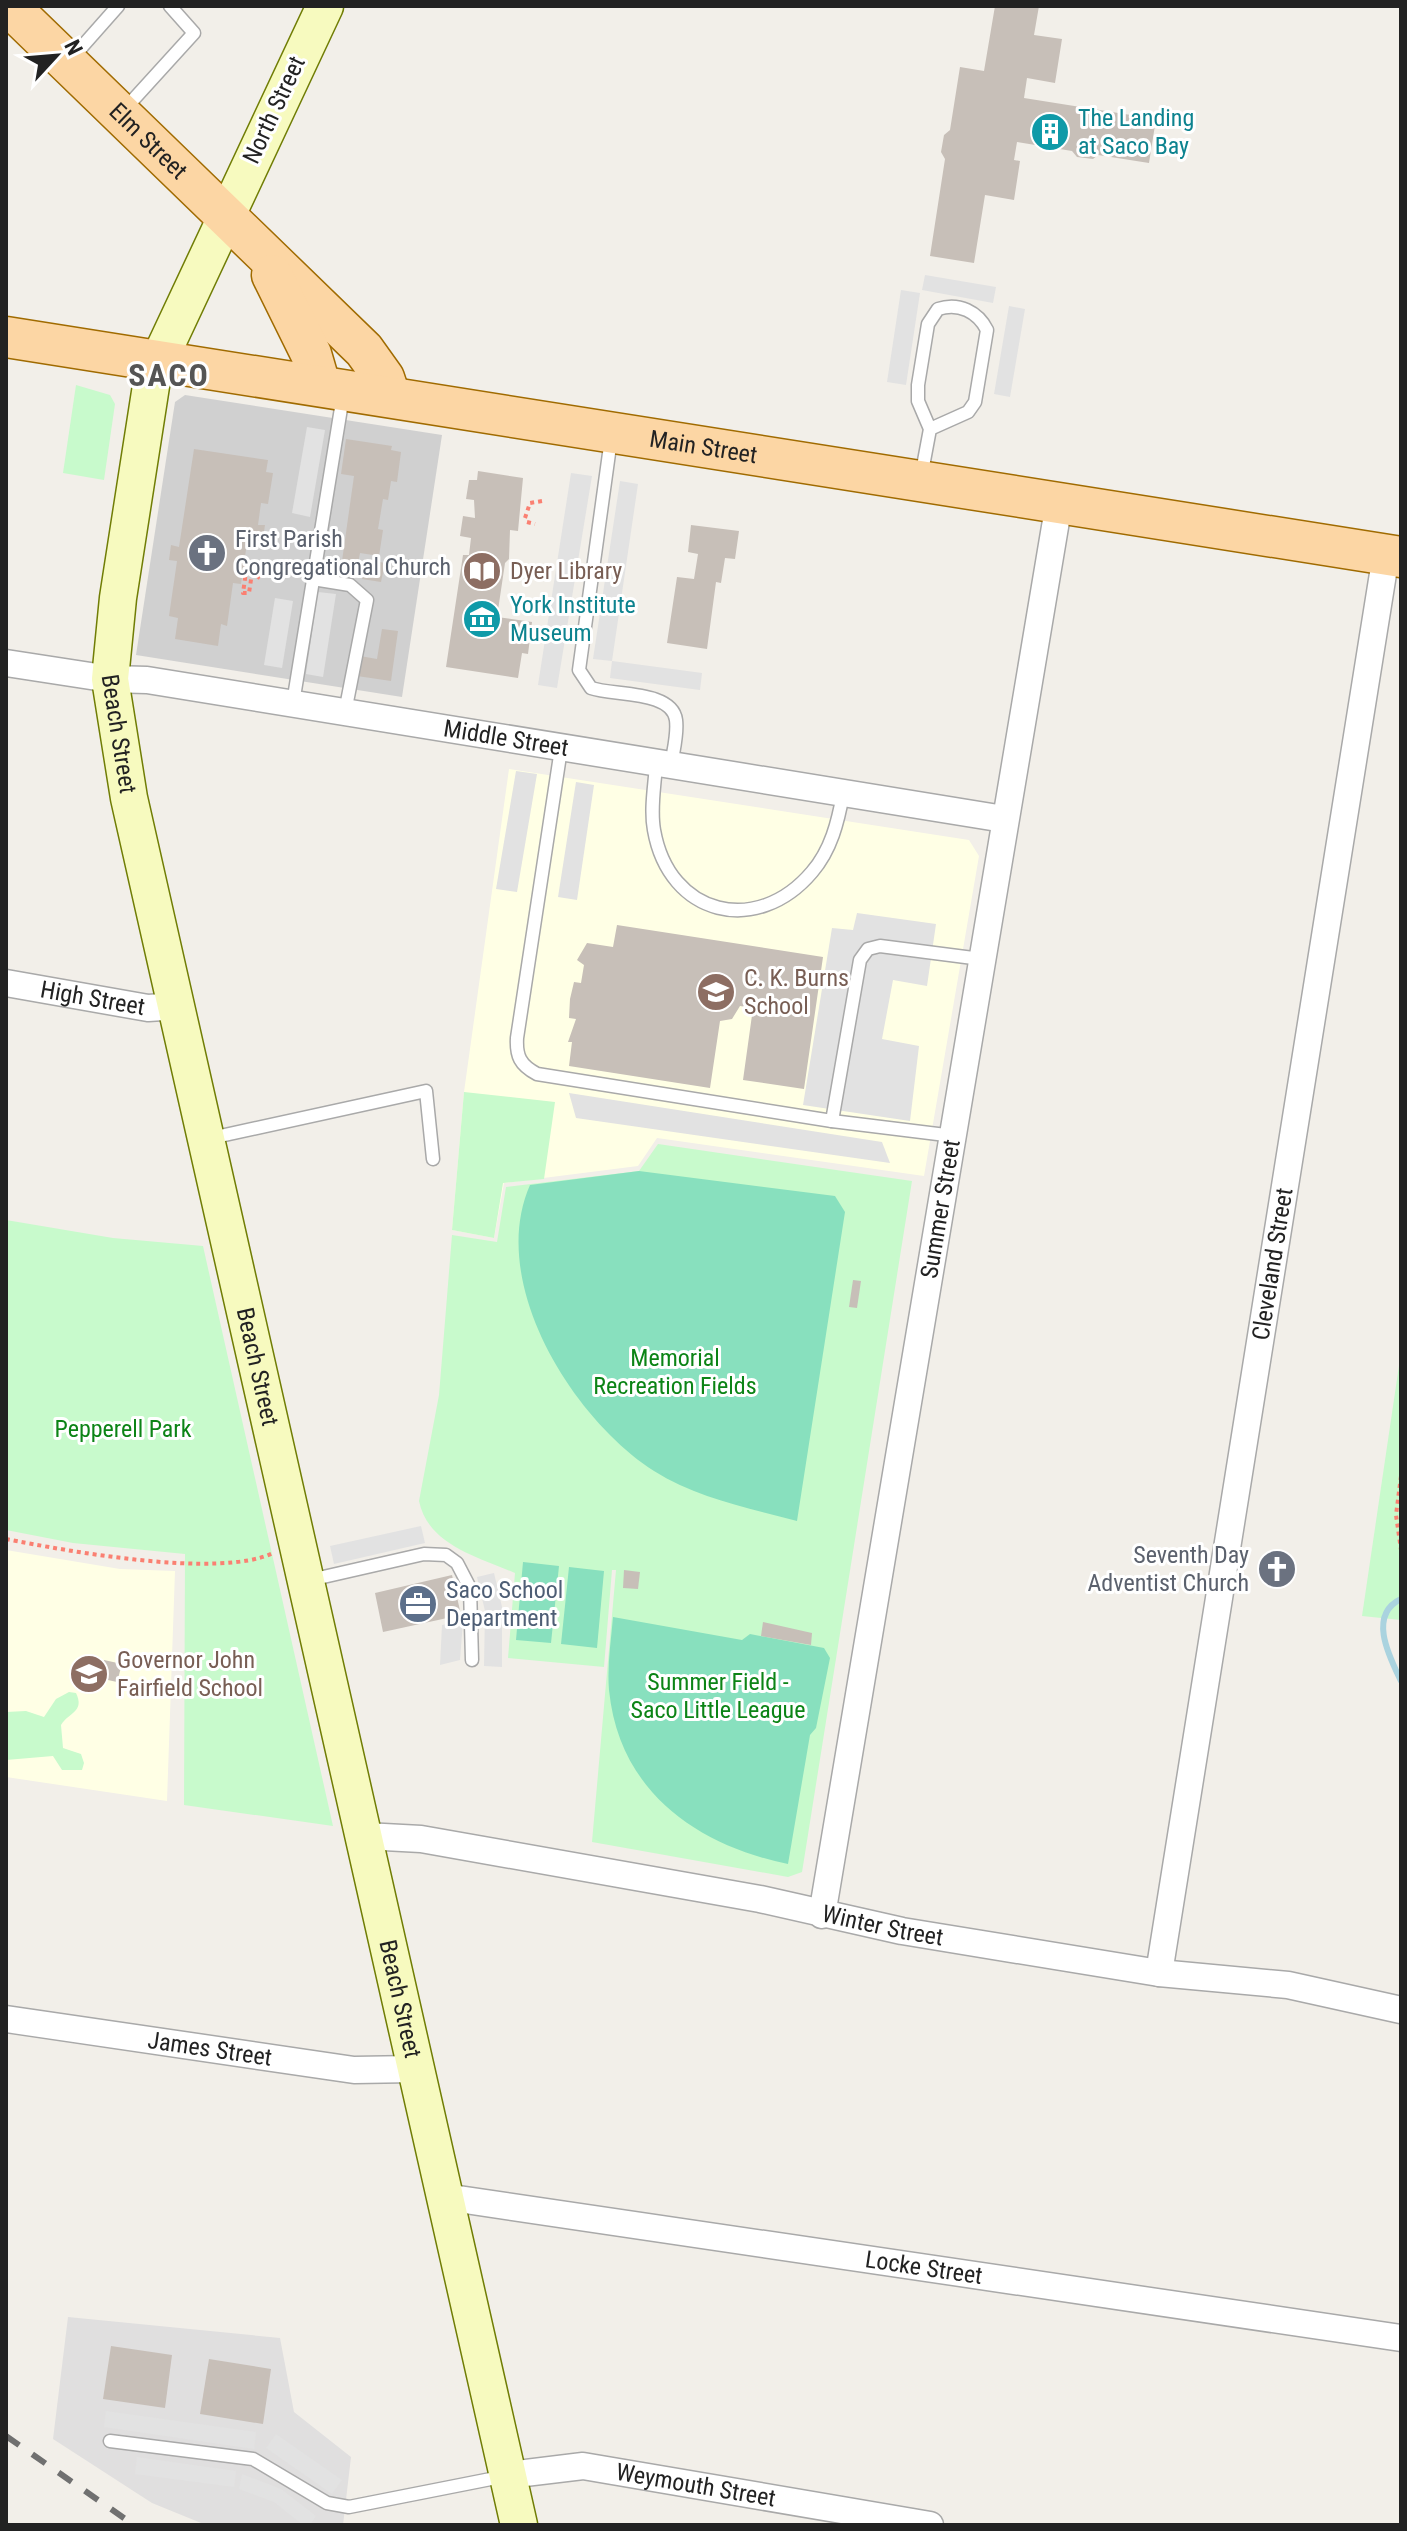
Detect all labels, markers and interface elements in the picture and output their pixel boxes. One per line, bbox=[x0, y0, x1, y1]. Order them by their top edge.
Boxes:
north arrow bbox=[16, 16, 96, 96]
text: N bbox=[59, 36, 88, 59]
street label: North Street bbox=[237, 52, 311, 168]
street label: Elm Street bbox=[104, 97, 193, 185]
place label: The Landing at Saco Bay bbox=[1078, 104, 1194, 160]
building icon: The Landing at Saco Bay bbox=[1029, 111, 1071, 153]
district label: SACO bbox=[128, 356, 210, 394]
street label: Main Street bbox=[648, 425, 759, 469]
place label: First Parish Congregational Church bbox=[235, 525, 451, 581]
church icon: First Parish Congregational Church bbox=[186, 532, 228, 574]
library icon: Dyer Library bbox=[461, 550, 503, 592]
place label: Dyer Library bbox=[510, 557, 622, 585]
place label: York Institute Museum bbox=[510, 591, 636, 647]
museum icon: York Institute Museum bbox=[461, 598, 503, 640]
street label: Beach Street bbox=[95, 672, 142, 796]
street label: Middle Street bbox=[442, 714, 571, 762]
place label: C. K. Burns School bbox=[744, 964, 849, 1020]
school or university icon: C. K. Burns School bbox=[695, 971, 737, 1013]
street label: High Street bbox=[38, 975, 147, 1021]
street label: Summer Street bbox=[915, 1137, 966, 1281]
street label: Cleveland Street bbox=[1247, 1186, 1298, 1342]
street label: Beach Street bbox=[231, 1305, 284, 1429]
park label: Memorial Recreation Fields bbox=[593, 1344, 757, 1400]
park label: Pepperell Park bbox=[55, 1415, 192, 1443]
place label: Seventh Day Adventist Church bbox=[1088, 1541, 1249, 1597]
church icon: Seventh Day Adventist Church bbox=[1256, 1548, 1298, 1590]
place label: Saco School Department bbox=[446, 1576, 563, 1632]
office icon: Saco School Department bbox=[397, 1583, 439, 1625]
place label: Governor John Fairfield School bbox=[117, 1646, 263, 1702]
school or university icon: Governor John Fairfield School bbox=[68, 1653, 110, 1695]
park label: Summer Field - Saco Little League bbox=[631, 1668, 805, 1724]
street label: Winter Street bbox=[820, 1899, 945, 1952]
street label: Beach Street bbox=[373, 1937, 427, 2061]
street label: James Street bbox=[146, 2026, 274, 2072]
street label: Locke Street bbox=[863, 2245, 984, 2290]
street label: Weymouth Street bbox=[614, 2458, 778, 2513]

